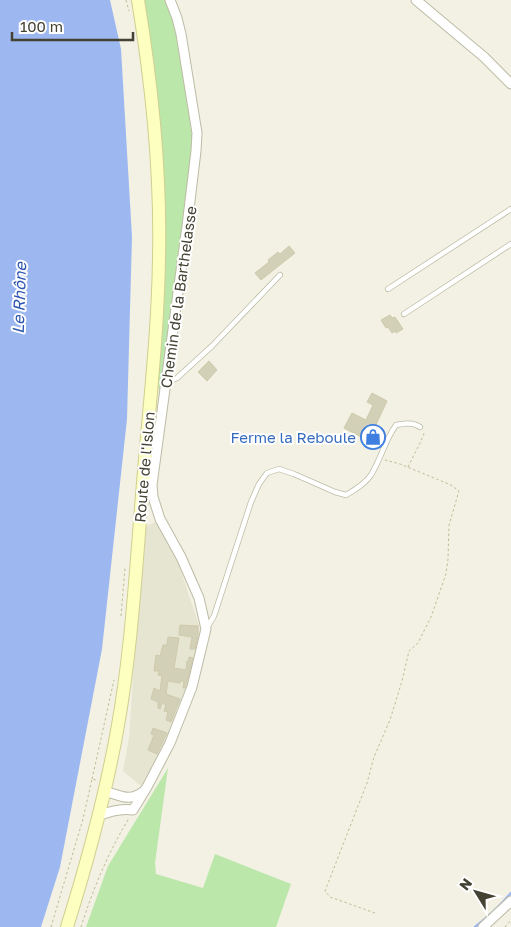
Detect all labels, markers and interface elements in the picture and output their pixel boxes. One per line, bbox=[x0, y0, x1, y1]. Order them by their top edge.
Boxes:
scale bar bbox=[12, 10, 134, 42]
text: 100 m bbox=[20, 17, 63, 35]
street label: Chemin de la Barthelasse bbox=[156, 205, 200, 389]
water label: Le Rhône bbox=[8, 260, 30, 334]
street label: Route de l'Islon bbox=[130, 411, 158, 523]
shop icon: Ferme la Reboule bbox=[360, 424, 386, 450]
place label: Ferme la Reboule bbox=[231, 428, 356, 446]
north arrow bbox=[451, 867, 501, 917]
text: N bbox=[455, 875, 475, 893]

